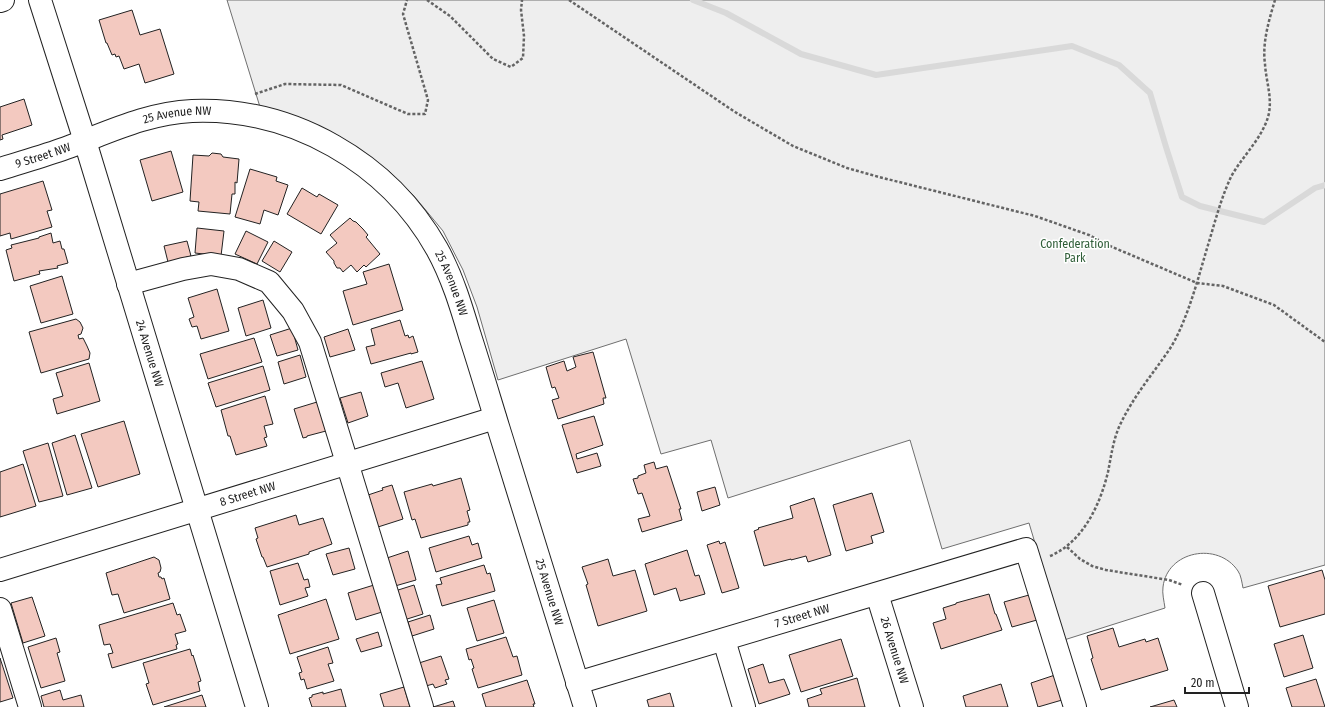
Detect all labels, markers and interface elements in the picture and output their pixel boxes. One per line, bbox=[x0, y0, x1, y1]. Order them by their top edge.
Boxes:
street label: 25 Avenue NW bbox=[141, 104, 211, 126]
street label: 9 Street NW bbox=[14, 140, 73, 171]
park label: Confederation Park bbox=[1040, 237, 1110, 265]
street label: 25 Avenue NW bbox=[432, 248, 470, 318]
street label: 24 Avenue NW bbox=[133, 318, 166, 388]
street label: 8 Street NW bbox=[218, 479, 277, 509]
street label: 25 Avenue NW bbox=[533, 557, 566, 627]
street label: 7 Street NW bbox=[773, 601, 831, 631]
street label: 26 Avenue NW bbox=[878, 615, 911, 686]
scale bar bbox=[1185, 669, 1249, 695]
text: 20 m bbox=[1191, 676, 1215, 690]

